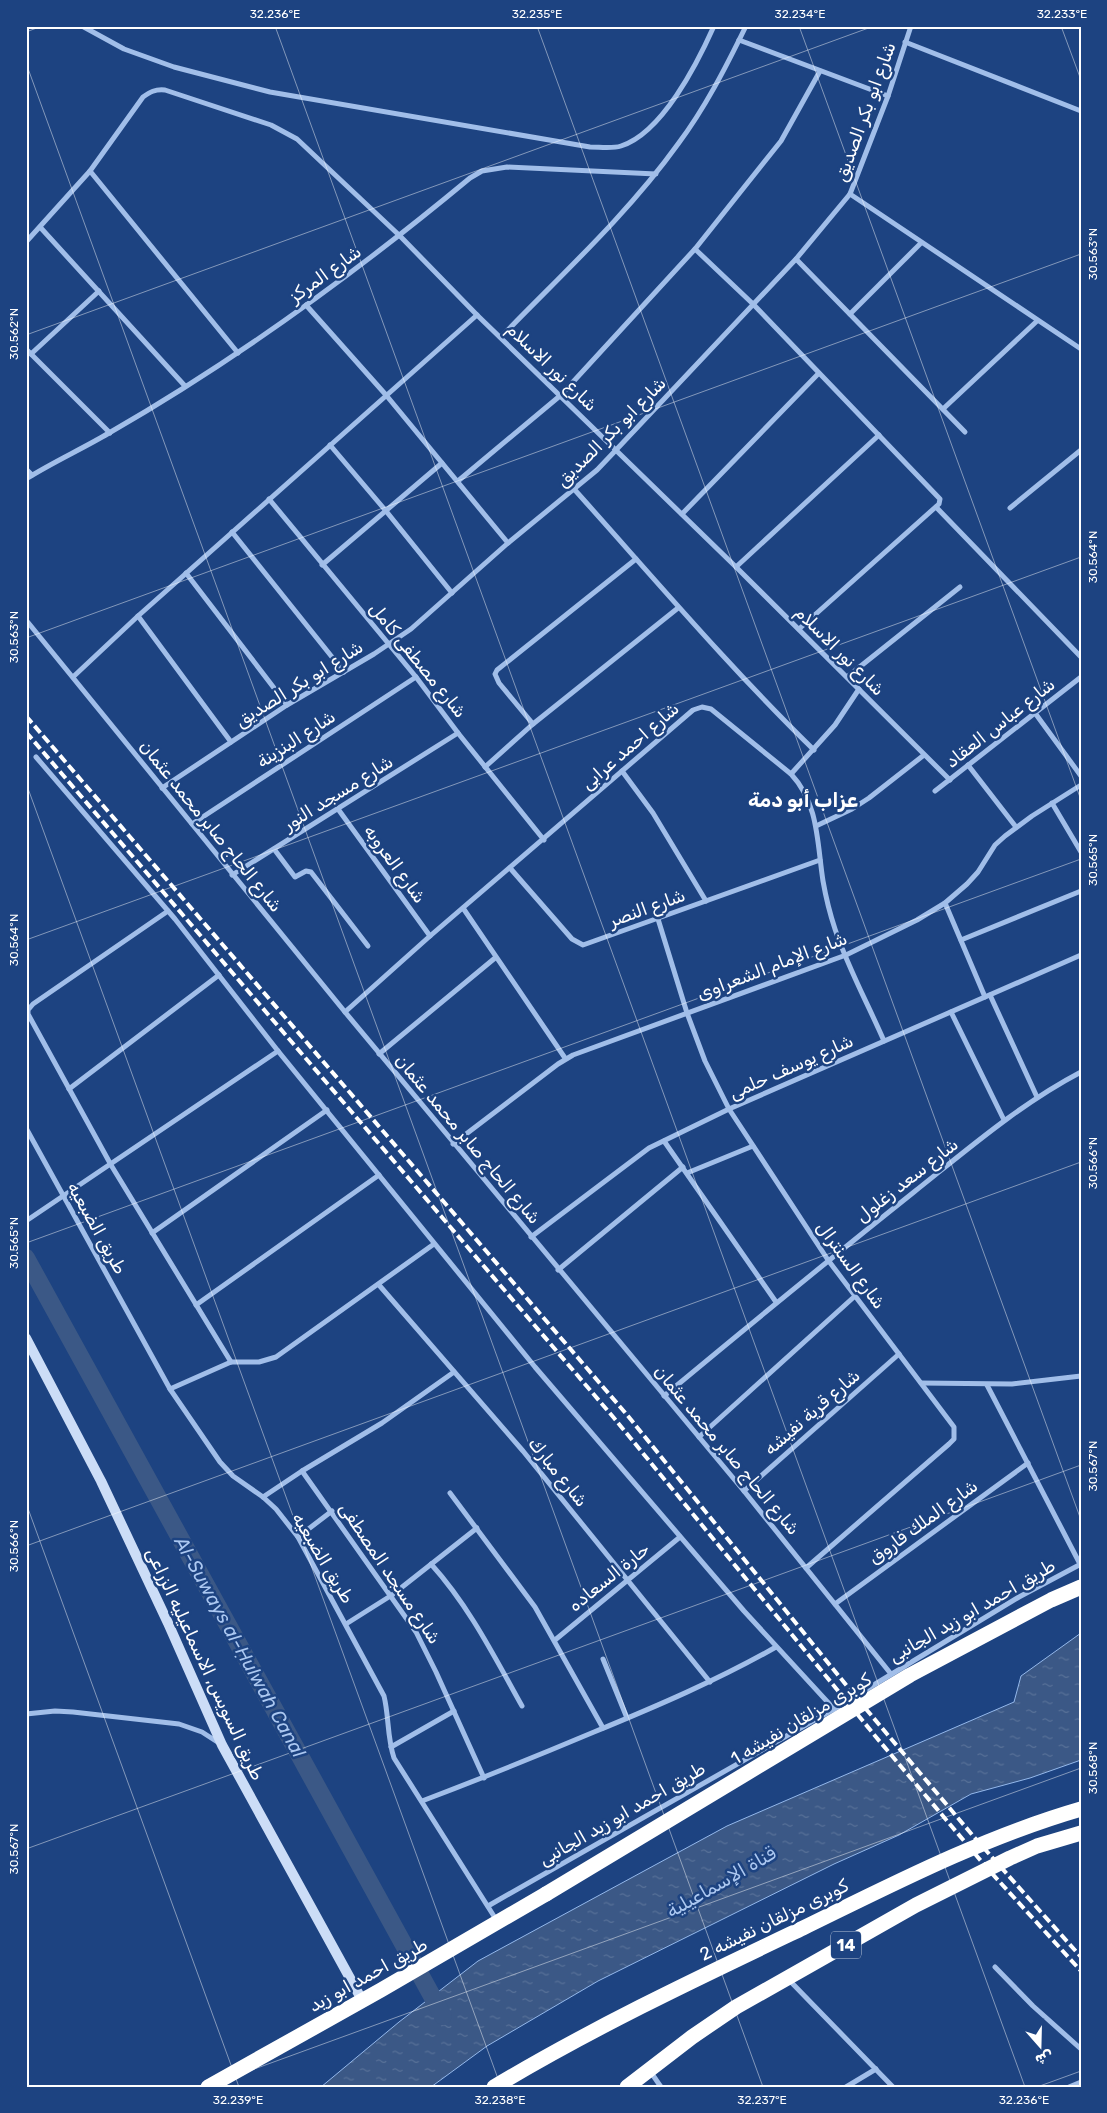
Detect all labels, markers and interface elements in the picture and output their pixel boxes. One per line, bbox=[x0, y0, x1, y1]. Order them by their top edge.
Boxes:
text: 32.236°E bbox=[250, 7, 300, 21]
text: 32.235°E bbox=[512, 7, 562, 21]
text: 32.234°E bbox=[775, 7, 825, 21]
text: 32.233°E bbox=[1037, 7, 1087, 21]
street label: شارع ابو بكر الصديق bbox=[830, 39, 901, 185]
text: 30.563°N bbox=[1086, 228, 1100, 280]
street label: شارع المركز bbox=[284, 240, 366, 309]
text: 30.562°N bbox=[7, 308, 21, 360]
street label: شارع نور الاسلام bbox=[501, 318, 602, 417]
street label: شارع ابو بكر الصديق bbox=[551, 372, 671, 492]
text: 30.564°N bbox=[1086, 531, 1100, 583]
street label: شارع مصطفى كامل bbox=[364, 598, 471, 723]
street label: شارع نور الاسلام bbox=[790, 602, 889, 701]
text: 30.563°N bbox=[7, 611, 21, 663]
street label: شارع ابو بكر الصديق bbox=[231, 636, 368, 733]
street label: شارع عباس العقاد bbox=[941, 673, 1060, 774]
street label: شارع احمد عرابى bbox=[576, 697, 684, 795]
street label: شارع البنزينة bbox=[252, 705, 340, 773]
street label: شارع الحاج صابر محمد عثمان bbox=[134, 736, 287, 917]
street label: شارع مسجد النور bbox=[278, 750, 398, 837]
district label: عزاب أبو دمة bbox=[748, 788, 858, 812]
street label: شارع العروبه bbox=[358, 820, 431, 908]
text: 30.565°N bbox=[1086, 834, 1100, 886]
street label: شارع النصر bbox=[605, 884, 689, 933]
text: 30.564°N bbox=[7, 914, 21, 966]
street label: شارع الإمام الشعراوى bbox=[694, 927, 851, 1006]
street label: شارع يوسف حلمى bbox=[725, 1030, 857, 1105]
street label: شارع الحاج صابر محمد عثمان bbox=[390, 1050, 545, 1229]
street label: شارع سعد زغلول bbox=[851, 1133, 963, 1228]
text: 30.566°N bbox=[1086, 1137, 1100, 1189]
street label: طريق الضبعيه bbox=[63, 1178, 131, 1278]
text: 30.565°N bbox=[7, 1217, 21, 1269]
street label: شارع السنترال bbox=[811, 1217, 890, 1314]
street label: شارع الحاج صابر محمد عثمان bbox=[649, 1361, 804, 1540]
street label: شارع قرية نفيشه bbox=[759, 1364, 865, 1460]
street label: شارع مبارك bbox=[523, 1433, 593, 1512]
text: 30.567°N bbox=[1086, 1441, 1100, 1491]
street label: شارع الملك فاروق bbox=[864, 1475, 983, 1570]
street label: شارع مسجد المصطفى bbox=[334, 1498, 446, 1649]
street label: طريق الضبعيه bbox=[287, 1509, 359, 1607]
text: 30.566°N bbox=[7, 1520, 21, 1572]
water label: Al-Suways al-Ḥulwah Canal bbox=[169, 1532, 311, 1762]
street label: حارة السعاده bbox=[564, 1538, 654, 1616]
street label: طريق السويس, الاسماعيليه الزراعى bbox=[141, 1544, 269, 1784]
street label: طريق احمد ابو زيد الجانبى bbox=[885, 1554, 1059, 1668]
street label: كوبرى مزلقان نفيشه 1 bbox=[727, 1668, 875, 1770]
text: 30.568°N bbox=[1086, 1742, 1100, 1794]
street label: طريق احمد ابو زيد الجانبى bbox=[535, 1757, 709, 1871]
text: 30.567°N bbox=[7, 1824, 21, 1874]
water label: قناة الإسماعيلية bbox=[662, 1841, 780, 1923]
street label: كوبرى مزلقان نفيشه 2 bbox=[696, 1874, 852, 1966]
road number: 14 bbox=[831, 1932, 861, 1958]
street label: طريق احمد ابو زيد bbox=[305, 1933, 431, 2017]
north arrow bbox=[1014, 2020, 1064, 2070]
text: ش bbox=[1033, 2047, 1056, 2069]
text: 32.239°E bbox=[213, 2093, 263, 2107]
text: 32.238°E bbox=[474, 2093, 526, 2107]
text: 32.237°E bbox=[737, 2093, 787, 2107]
text: 32.236°E bbox=[999, 2093, 1049, 2107]

